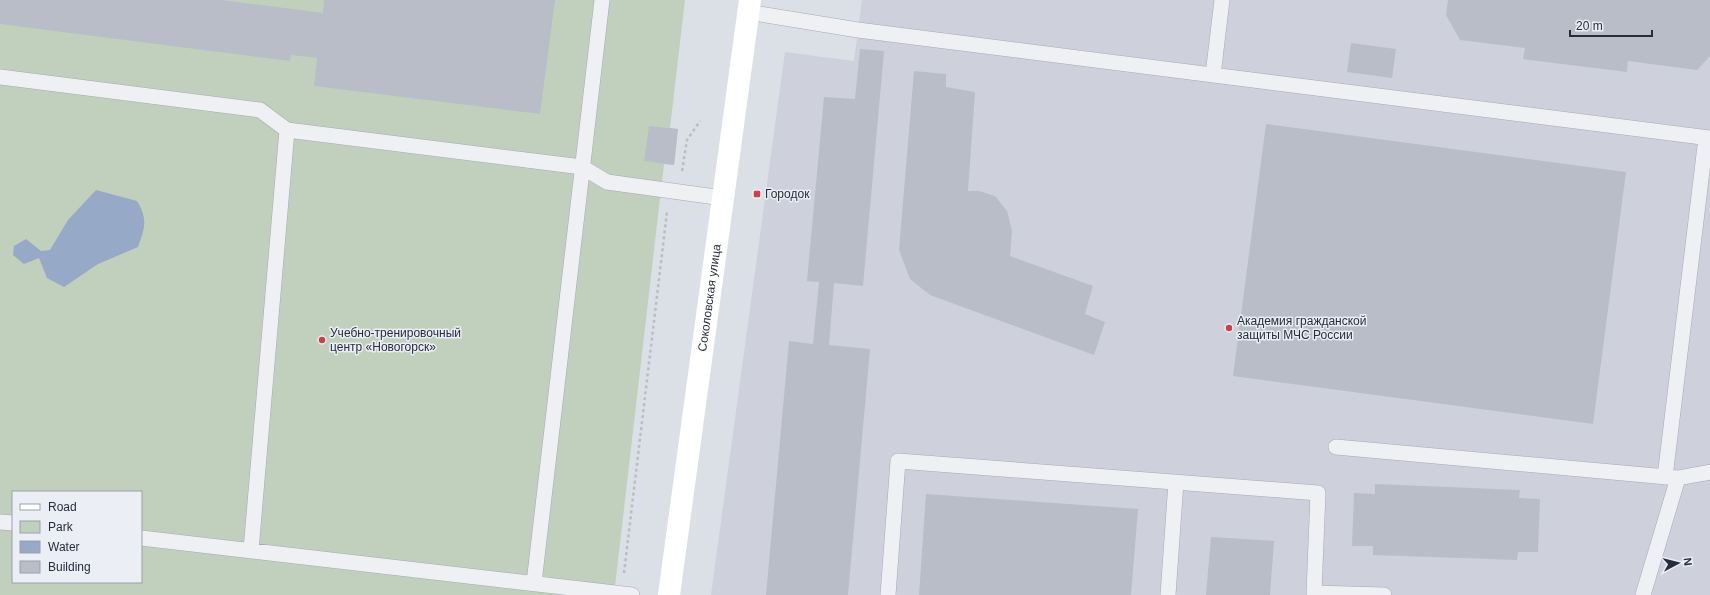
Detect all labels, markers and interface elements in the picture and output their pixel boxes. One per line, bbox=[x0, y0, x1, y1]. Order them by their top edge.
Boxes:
scale bar bbox=[1570, 12, 1652, 38]
text: 20 m bbox=[1576, 19, 1603, 33]
place label: Городок bbox=[765, 187, 810, 201]
marker: Городок bbox=[752, 189, 762, 199]
street label: Соколовская улица bbox=[695, 243, 724, 352]
place label: Академия гражданской защиты МЧС России bbox=[1237, 314, 1366, 342]
marker: Академия гражданской защиты МЧС России bbox=[1224, 323, 1234, 333]
place label: Учебно-тренировочный центр «Новогорск» bbox=[330, 326, 461, 354]
marker: Учебно-тренировочный центр «Новогорск» bbox=[317, 335, 327, 345]
legend bbox=[12, 491, 142, 583]
text: Road bbox=[48, 500, 77, 514]
text: Park bbox=[48, 520, 74, 534]
text: Water bbox=[48, 540, 80, 554]
north arrow bbox=[1658, 543, 1698, 583]
text: N bbox=[1681, 557, 1694, 567]
text: Building bbox=[48, 560, 91, 574]

